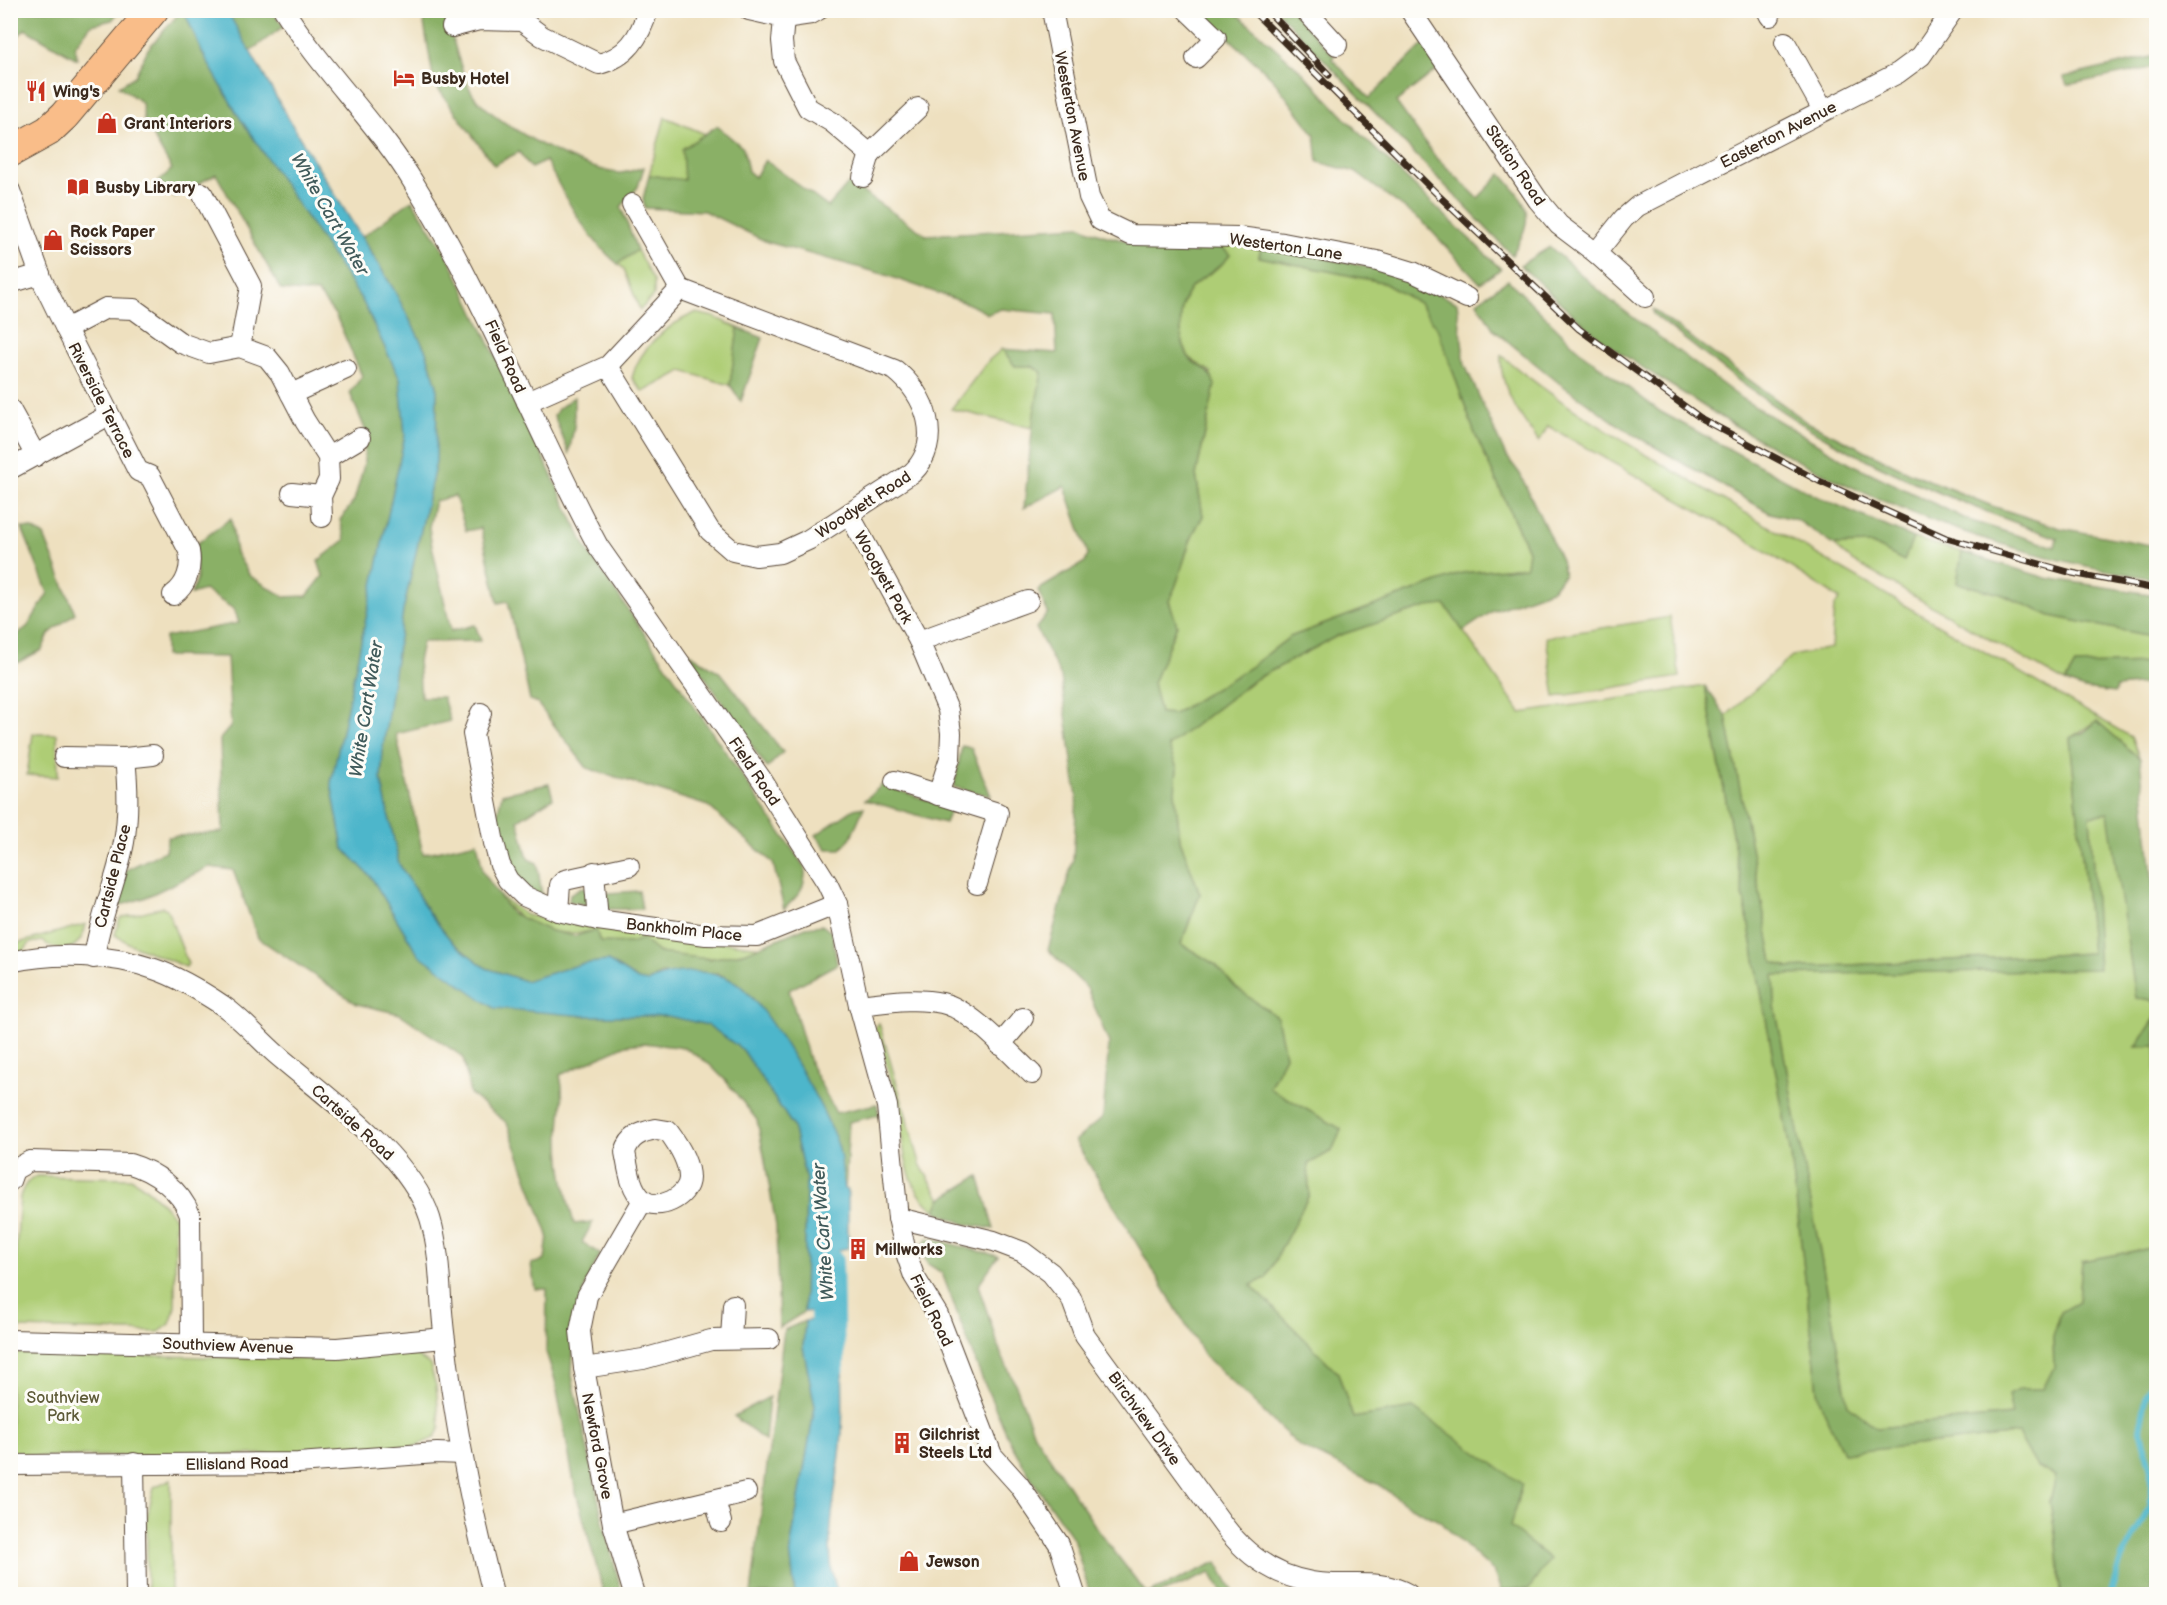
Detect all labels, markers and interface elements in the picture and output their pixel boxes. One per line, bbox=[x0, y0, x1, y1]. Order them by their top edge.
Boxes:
street label: Westerton Avenue bbox=[1050, 50, 1093, 183]
hotel icon: Busby Hotel bbox=[392, 66, 416, 90]
place label: Busby Hotel bbox=[421, 70, 509, 89]
restaurant icon: Wing's bbox=[24, 79, 48, 103]
place label: Wing's bbox=[53, 83, 100, 102]
street label: Easterton Avenue bbox=[1717, 98, 1840, 173]
shop icon: Grant Interiors bbox=[95, 111, 119, 135]
place label: Grant Interiors bbox=[124, 115, 232, 134]
street label: Station Road bbox=[1481, 122, 1549, 210]
water label: White Cart Water bbox=[286, 149, 374, 280]
library icon: Busby Library bbox=[66, 175, 90, 199]
place label: Busby Library bbox=[95, 179, 196, 198]
place label: Rock Paper Scissors bbox=[70, 223, 155, 260]
shop icon: Rock Paper Scissors bbox=[41, 228, 65, 252]
street label: Westerton Lane bbox=[1228, 230, 1344, 265]
street label: Field Road bbox=[480, 317, 529, 396]
street label: Riverside Terrace bbox=[63, 340, 138, 462]
street label: Woodyett Road bbox=[813, 467, 915, 543]
street label: Woodyett Park bbox=[849, 528, 916, 628]
water label: White Cart Water bbox=[345, 638, 388, 779]
street label: Field Road bbox=[724, 734, 784, 810]
street label: Cartside Place bbox=[91, 822, 136, 930]
street label: Bankholm Place bbox=[625, 915, 743, 946]
street label: Cartside Road bbox=[307, 1081, 397, 1165]
water label: White Cart Water bbox=[808, 1161, 839, 1301]
building icon: Millworks bbox=[846, 1237, 870, 1261]
place label: Millworks bbox=[875, 1241, 943, 1260]
street label: Field Road bbox=[905, 1271, 956, 1350]
street label: Southview Avenue bbox=[162, 1335, 294, 1358]
street label: Birchview Drive bbox=[1103, 1368, 1184, 1470]
park label: Southview Park bbox=[27, 1389, 100, 1426]
street label: Newford Grove bbox=[577, 1391, 616, 1502]
place label: Gilchrist Steels Ltd bbox=[919, 1426, 992, 1463]
building icon: Gilchrist Steels Ltd bbox=[890, 1431, 914, 1455]
street label: Ellisland Road bbox=[185, 1454, 289, 1475]
shop icon: Jewson bbox=[897, 1549, 921, 1573]
place label: Jewson bbox=[926, 1553, 980, 1572]

